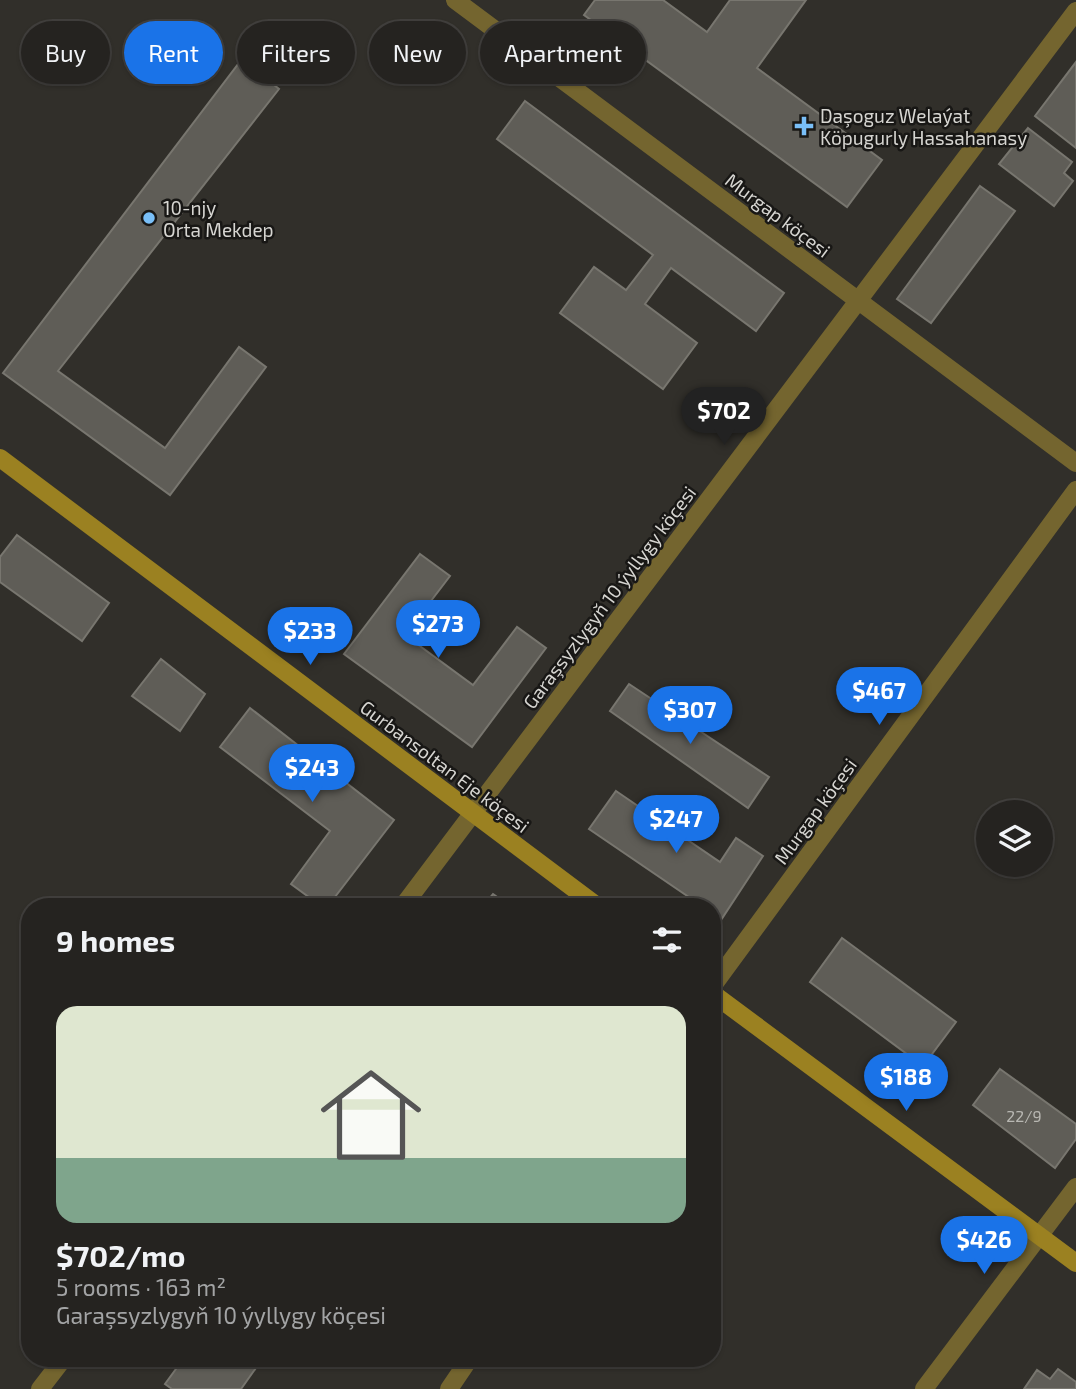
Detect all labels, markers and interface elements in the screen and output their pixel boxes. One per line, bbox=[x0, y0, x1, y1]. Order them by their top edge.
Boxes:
chip: Buy bbox=[21, 21, 110, 84]
chip: Rent bbox=[124, 21, 223, 84]
chip: Filters bbox=[237, 21, 355, 84]
chip: New bbox=[369, 21, 466, 84]
chip: Apartment bbox=[480, 21, 646, 84]
place label: Daşoguz Welaýat Köpugurly Hassahanasy bbox=[820, 104, 1027, 149]
marker: Daşoguz Welaýat Köpugurly Hassahanasy bbox=[794, 116, 814, 136]
street label: Murgap köçesi bbox=[721, 168, 835, 263]
place label: 10-njy Orta Mekdep bbox=[163, 196, 274, 241]
marker: 10-njy Orta Mekdep bbox=[141, 210, 157, 226]
pin: $702 bbox=[683, 388, 765, 447]
text: $702 bbox=[697, 396, 751, 424]
street label: Garaşsyzlygyň 10 ýyllygy köçesi bbox=[518, 481, 701, 713]
pin: $273 bbox=[397, 600, 479, 660]
pin: $233 bbox=[269, 608, 351, 667]
text: $273 bbox=[412, 609, 464, 637]
text: $233 bbox=[284, 616, 336, 644]
pin: $467 bbox=[838, 668, 920, 727]
text: $467 bbox=[852, 676, 906, 704]
pin: $307 bbox=[649, 686, 731, 746]
street label: Gurbansoltan Eje köçesi bbox=[355, 695, 534, 838]
text: $307 bbox=[663, 695, 717, 723]
pin: $243 bbox=[271, 744, 353, 804]
text: $243 bbox=[285, 753, 339, 781]
street label: Murgap köçesi bbox=[769, 754, 862, 869]
pin: $247 bbox=[635, 796, 717, 855]
map controls bbox=[976, 800, 1053, 877]
button: layers bbox=[976, 800, 1053, 877]
text: $247 bbox=[649, 804, 703, 832]
icon: filters bbox=[648, 921, 686, 959]
text: 9 homes bbox=[56, 922, 175, 958]
icon: home bbox=[308, 1052, 434, 1178]
pin: $188 bbox=[865, 1054, 947, 1113]
text: $188 bbox=[880, 1062, 932, 1090]
house number: 22/9 bbox=[1006, 1106, 1042, 1125]
pin: $426 bbox=[943, 1216, 1025, 1276]
text: $426 bbox=[957, 1225, 1011, 1253]
text: $702/mo bbox=[56, 1237, 185, 1273]
text: 5 rooms · 163 m² bbox=[56, 1273, 226, 1301]
text: Garaşsyzlygyň 10 ýyllygy köçesi bbox=[56, 1301, 386, 1329]

